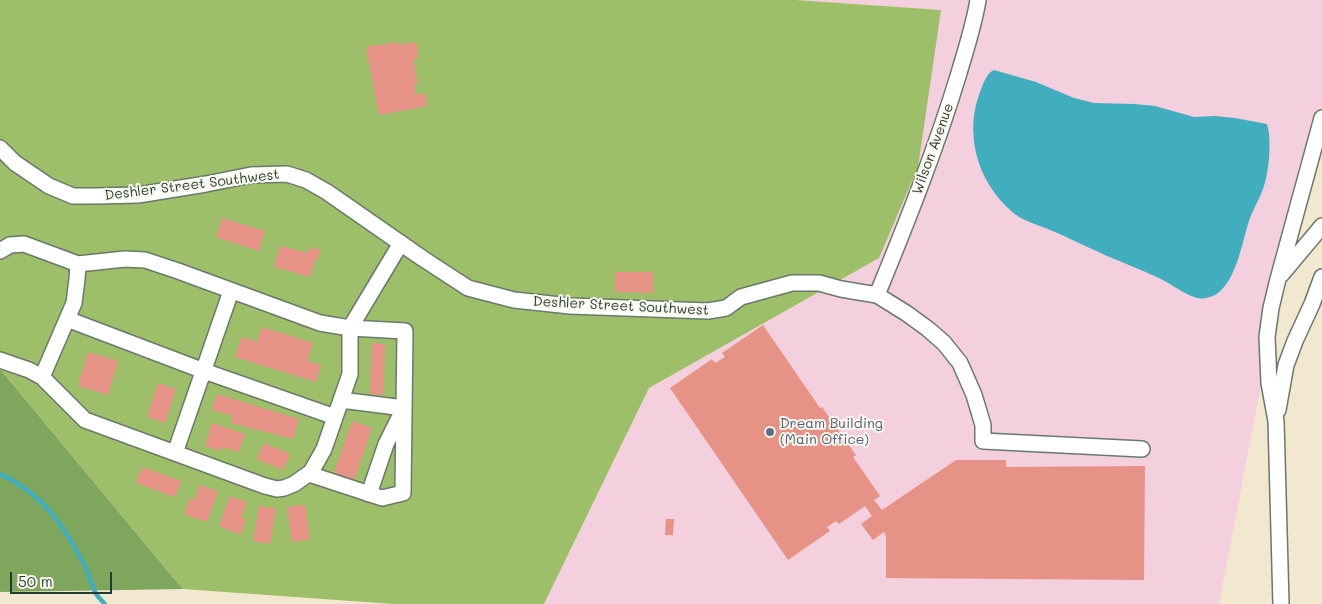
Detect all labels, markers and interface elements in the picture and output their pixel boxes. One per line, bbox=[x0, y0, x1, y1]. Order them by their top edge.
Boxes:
street label: Wilson Avenue bbox=[909, 101, 957, 197]
street label: Deshler Street Southwest bbox=[104, 166, 280, 204]
street label: Deshler Street Southwest bbox=[533, 293, 709, 319]
place label: Dream Building (Main Office) bbox=[780, 416, 883, 448]
marker: Dream Building (Main Office) bbox=[764, 426, 776, 438]
scale bar bbox=[12, 562, 115, 594]
text: 50 m bbox=[18, 571, 53, 591]

